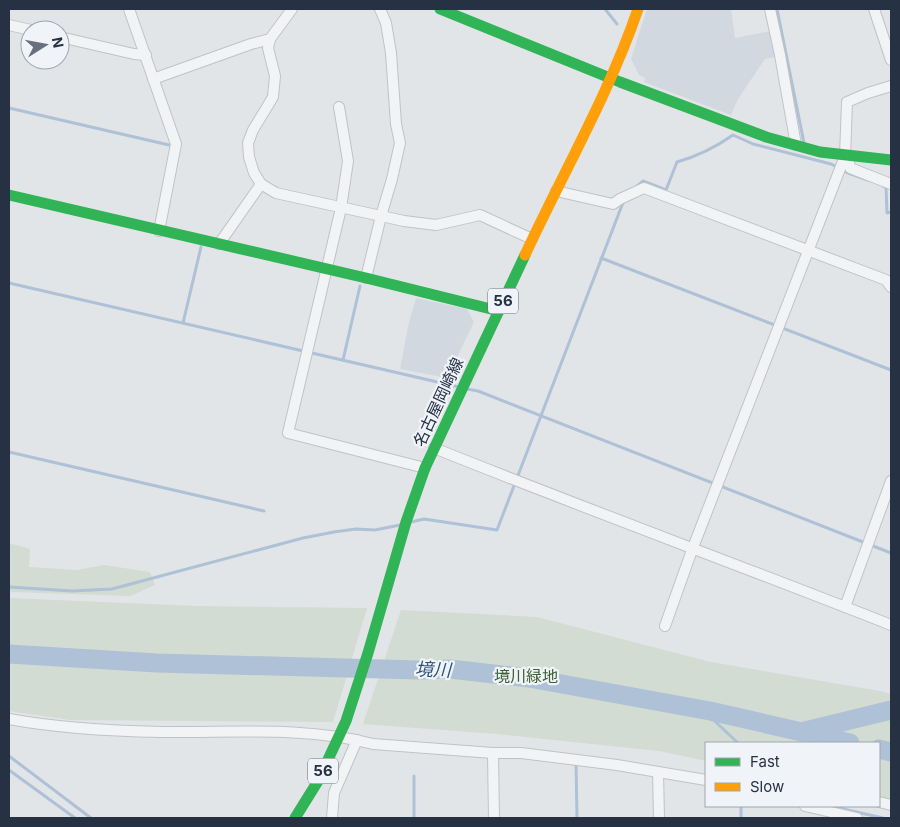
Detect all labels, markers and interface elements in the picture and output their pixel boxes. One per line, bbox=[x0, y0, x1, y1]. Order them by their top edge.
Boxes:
north arrow bbox=[20, 20, 70, 70]
text: N bbox=[49, 36, 68, 49]
road number: 56 bbox=[488, 288, 518, 314]
street label: 名古屋岡崎線 bbox=[409, 354, 467, 450]
water label: 境川 bbox=[415, 658, 453, 681]
park label: 境川緑地 bbox=[494, 666, 558, 686]
legend bbox=[705, 742, 880, 807]
text: Fast bbox=[750, 752, 780, 771]
road number: 56 bbox=[308, 758, 338, 784]
text: Slow bbox=[750, 777, 784, 796]

